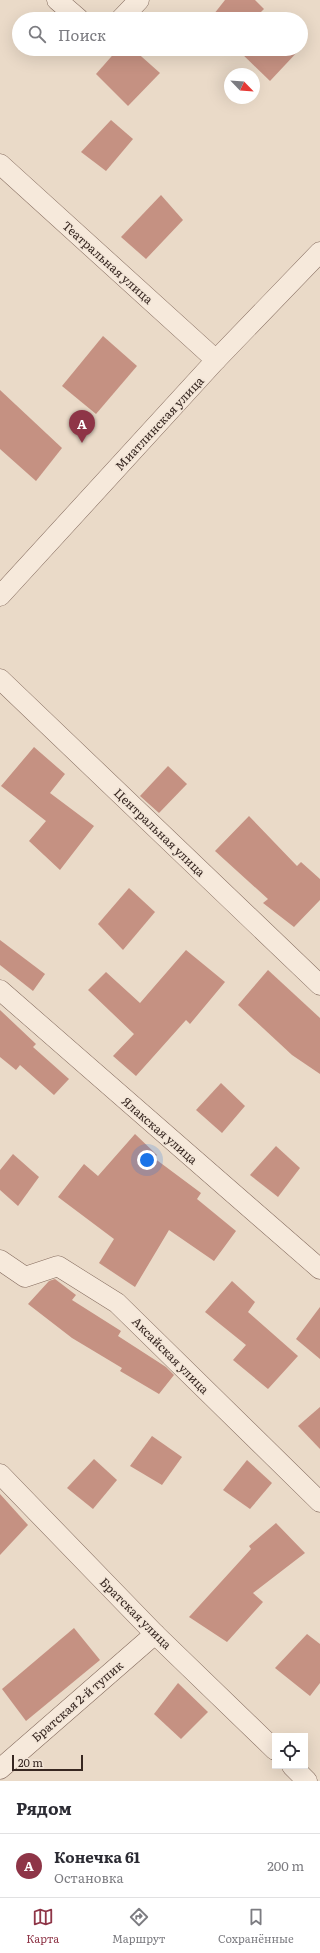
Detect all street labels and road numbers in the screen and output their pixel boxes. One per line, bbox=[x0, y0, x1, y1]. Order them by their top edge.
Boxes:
street label: Театральная улица bbox=[59, 216, 158, 308]
street label: Миатлинская улица bbox=[110, 371, 208, 474]
street label: Центральная улица bbox=[110, 784, 210, 881]
street label: Ялакская улица bbox=[118, 1092, 202, 1168]
street label: Аксайская улица bbox=[128, 1312, 214, 1398]
street label: Братская улица bbox=[96, 1573, 176, 1653]
street label: Братская 2-й тупик bbox=[27, 1656, 127, 1746]

